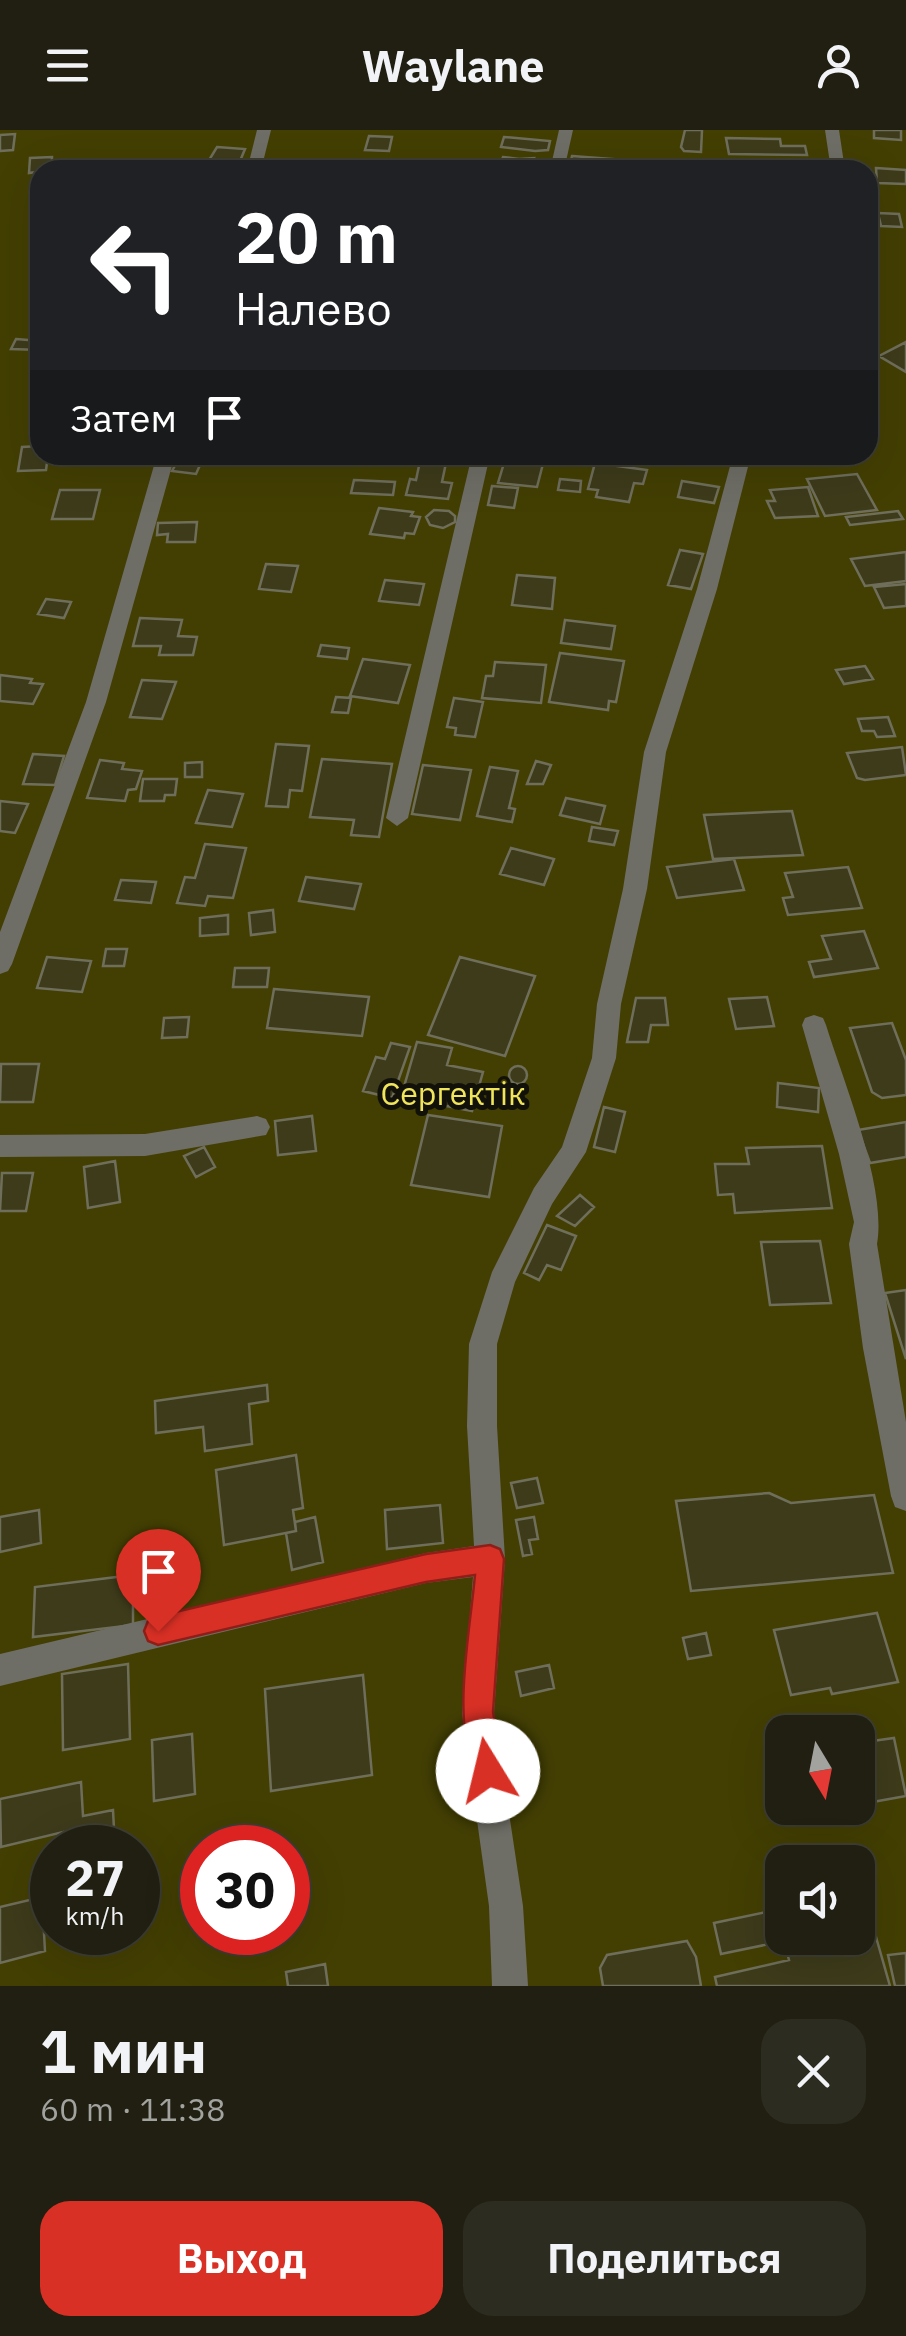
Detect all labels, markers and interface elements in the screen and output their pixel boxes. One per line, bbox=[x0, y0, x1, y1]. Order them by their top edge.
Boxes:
text: Waylane bbox=[361, 36, 545, 94]
icon: menu bbox=[40, 38, 95, 93]
icon: person bbox=[811, 38, 866, 93]
text: 20 m bbox=[235, 191, 398, 282]
icon: left bbox=[70, 200, 200, 330]
text: Налево bbox=[235, 279, 392, 337]
icon: arrive bbox=[197, 390, 252, 445]
text: Затем bbox=[70, 393, 177, 442]
park label: Сергектік bbox=[380, 1072, 526, 1114]
pin bbox=[116, 1529, 201, 1632]
icon: arrive bbox=[131, 1544, 186, 1599]
north arrow bbox=[765, 1715, 875, 1825]
map controls bbox=[765, 1715, 875, 1955]
position arrow bbox=[436, 1719, 540, 1823]
speed limit sign: 30 bbox=[180, 1825, 310, 1955]
text: 27 bbox=[65, 1845, 125, 1910]
button: sound bbox=[765, 1845, 875, 1955]
text: km/h bbox=[66, 1899, 124, 1932]
text: 1 мин bbox=[40, 2011, 207, 2090]
button: close bbox=[761, 2019, 866, 2124]
text: 60 m · 11:38 bbox=[40, 2088, 226, 2130]
button: Выход bbox=[40, 2201, 443, 2316]
button: Поделиться bbox=[463, 2201, 866, 2316]

